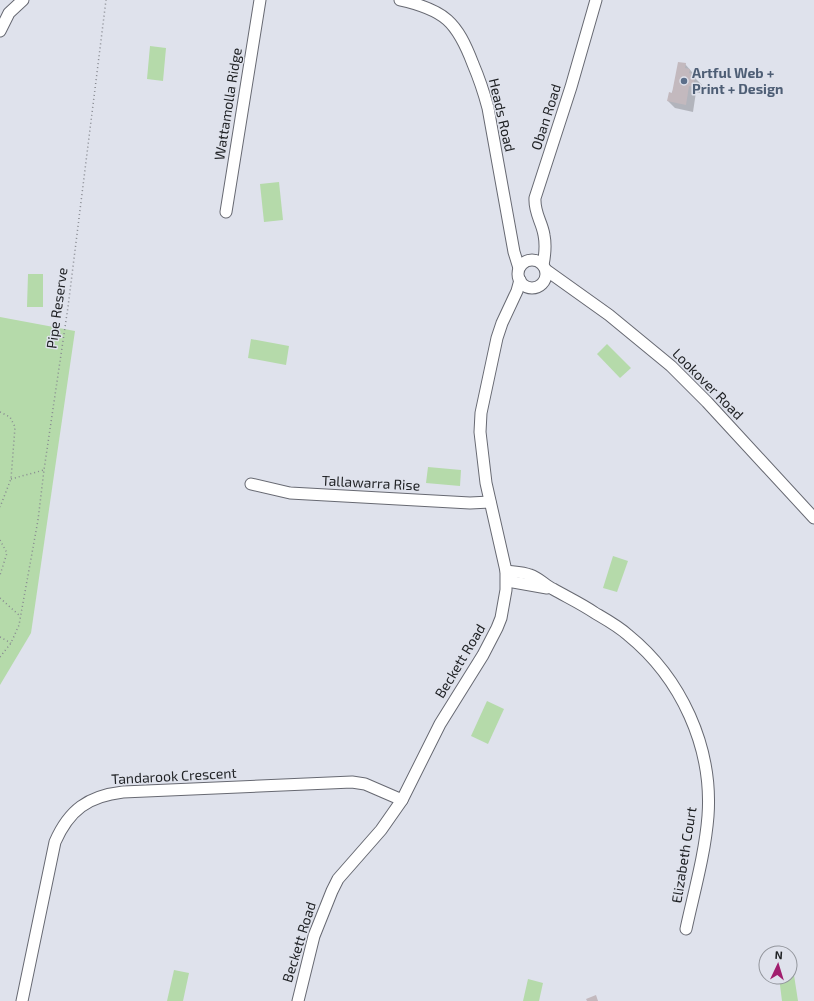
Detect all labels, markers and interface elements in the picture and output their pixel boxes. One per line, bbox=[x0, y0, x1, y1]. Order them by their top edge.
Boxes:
street label: Wattamolla Ridge bbox=[210, 46, 245, 162]
place label: Artful Web + Print + Design bbox=[692, 64, 784, 97]
street label: Heads Road bbox=[486, 76, 519, 153]
marker: Artful Web + Print + Design bbox=[679, 76, 689, 86]
street label: Oban Road bbox=[527, 82, 564, 152]
street label: Pipe Reserve bbox=[42, 266, 71, 350]
street label: Lookover Road bbox=[669, 345, 747, 423]
street label: Tallawarra Rise bbox=[321, 471, 421, 494]
street label: Beckett Road bbox=[431, 621, 488, 701]
street label: Tandarook Crescent bbox=[111, 764, 237, 787]
street label: Elizabeth Court bbox=[668, 806, 700, 904]
street label: Beckett Road bbox=[278, 899, 319, 984]
north arrow bbox=[758, 945, 798, 985]
text: N bbox=[774, 948, 783, 961]

